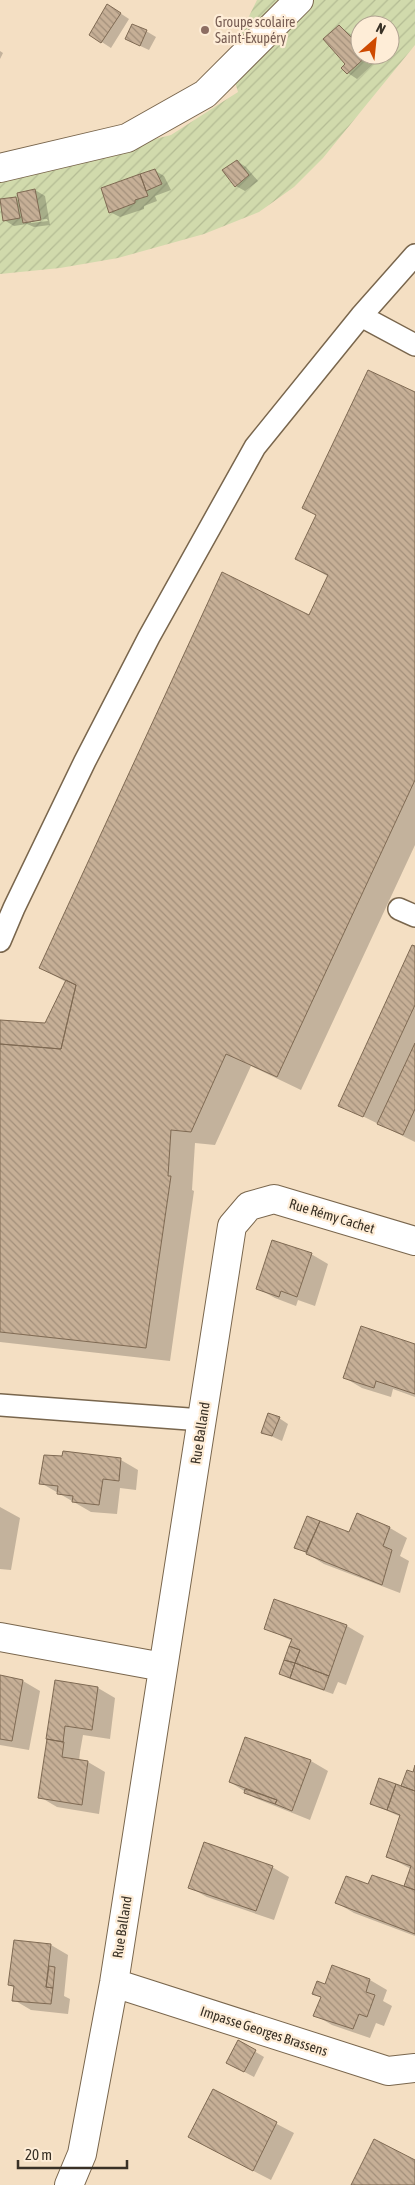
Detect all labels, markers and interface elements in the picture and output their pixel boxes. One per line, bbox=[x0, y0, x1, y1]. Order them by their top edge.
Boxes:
place label: Groupe scolaire Saint-Exupéry bbox=[215, 14, 295, 46]
north arrow bbox=[350, 15, 400, 65]
text: N bbox=[374, 19, 388, 37]
marker: Groupe scolaire Saint-Exupéry bbox=[199, 24, 211, 36]
street label: Rue Rémy Cachet bbox=[287, 1195, 377, 1237]
street label: Rue Balland bbox=[187, 1401, 213, 1465]
street label: Rue Balland bbox=[109, 1895, 135, 1959]
street label: Impasse Georges Brassens bbox=[198, 2003, 330, 2059]
scale bar bbox=[18, 2138, 126, 2170]
text: 20 m bbox=[25, 2146, 52, 2163]

